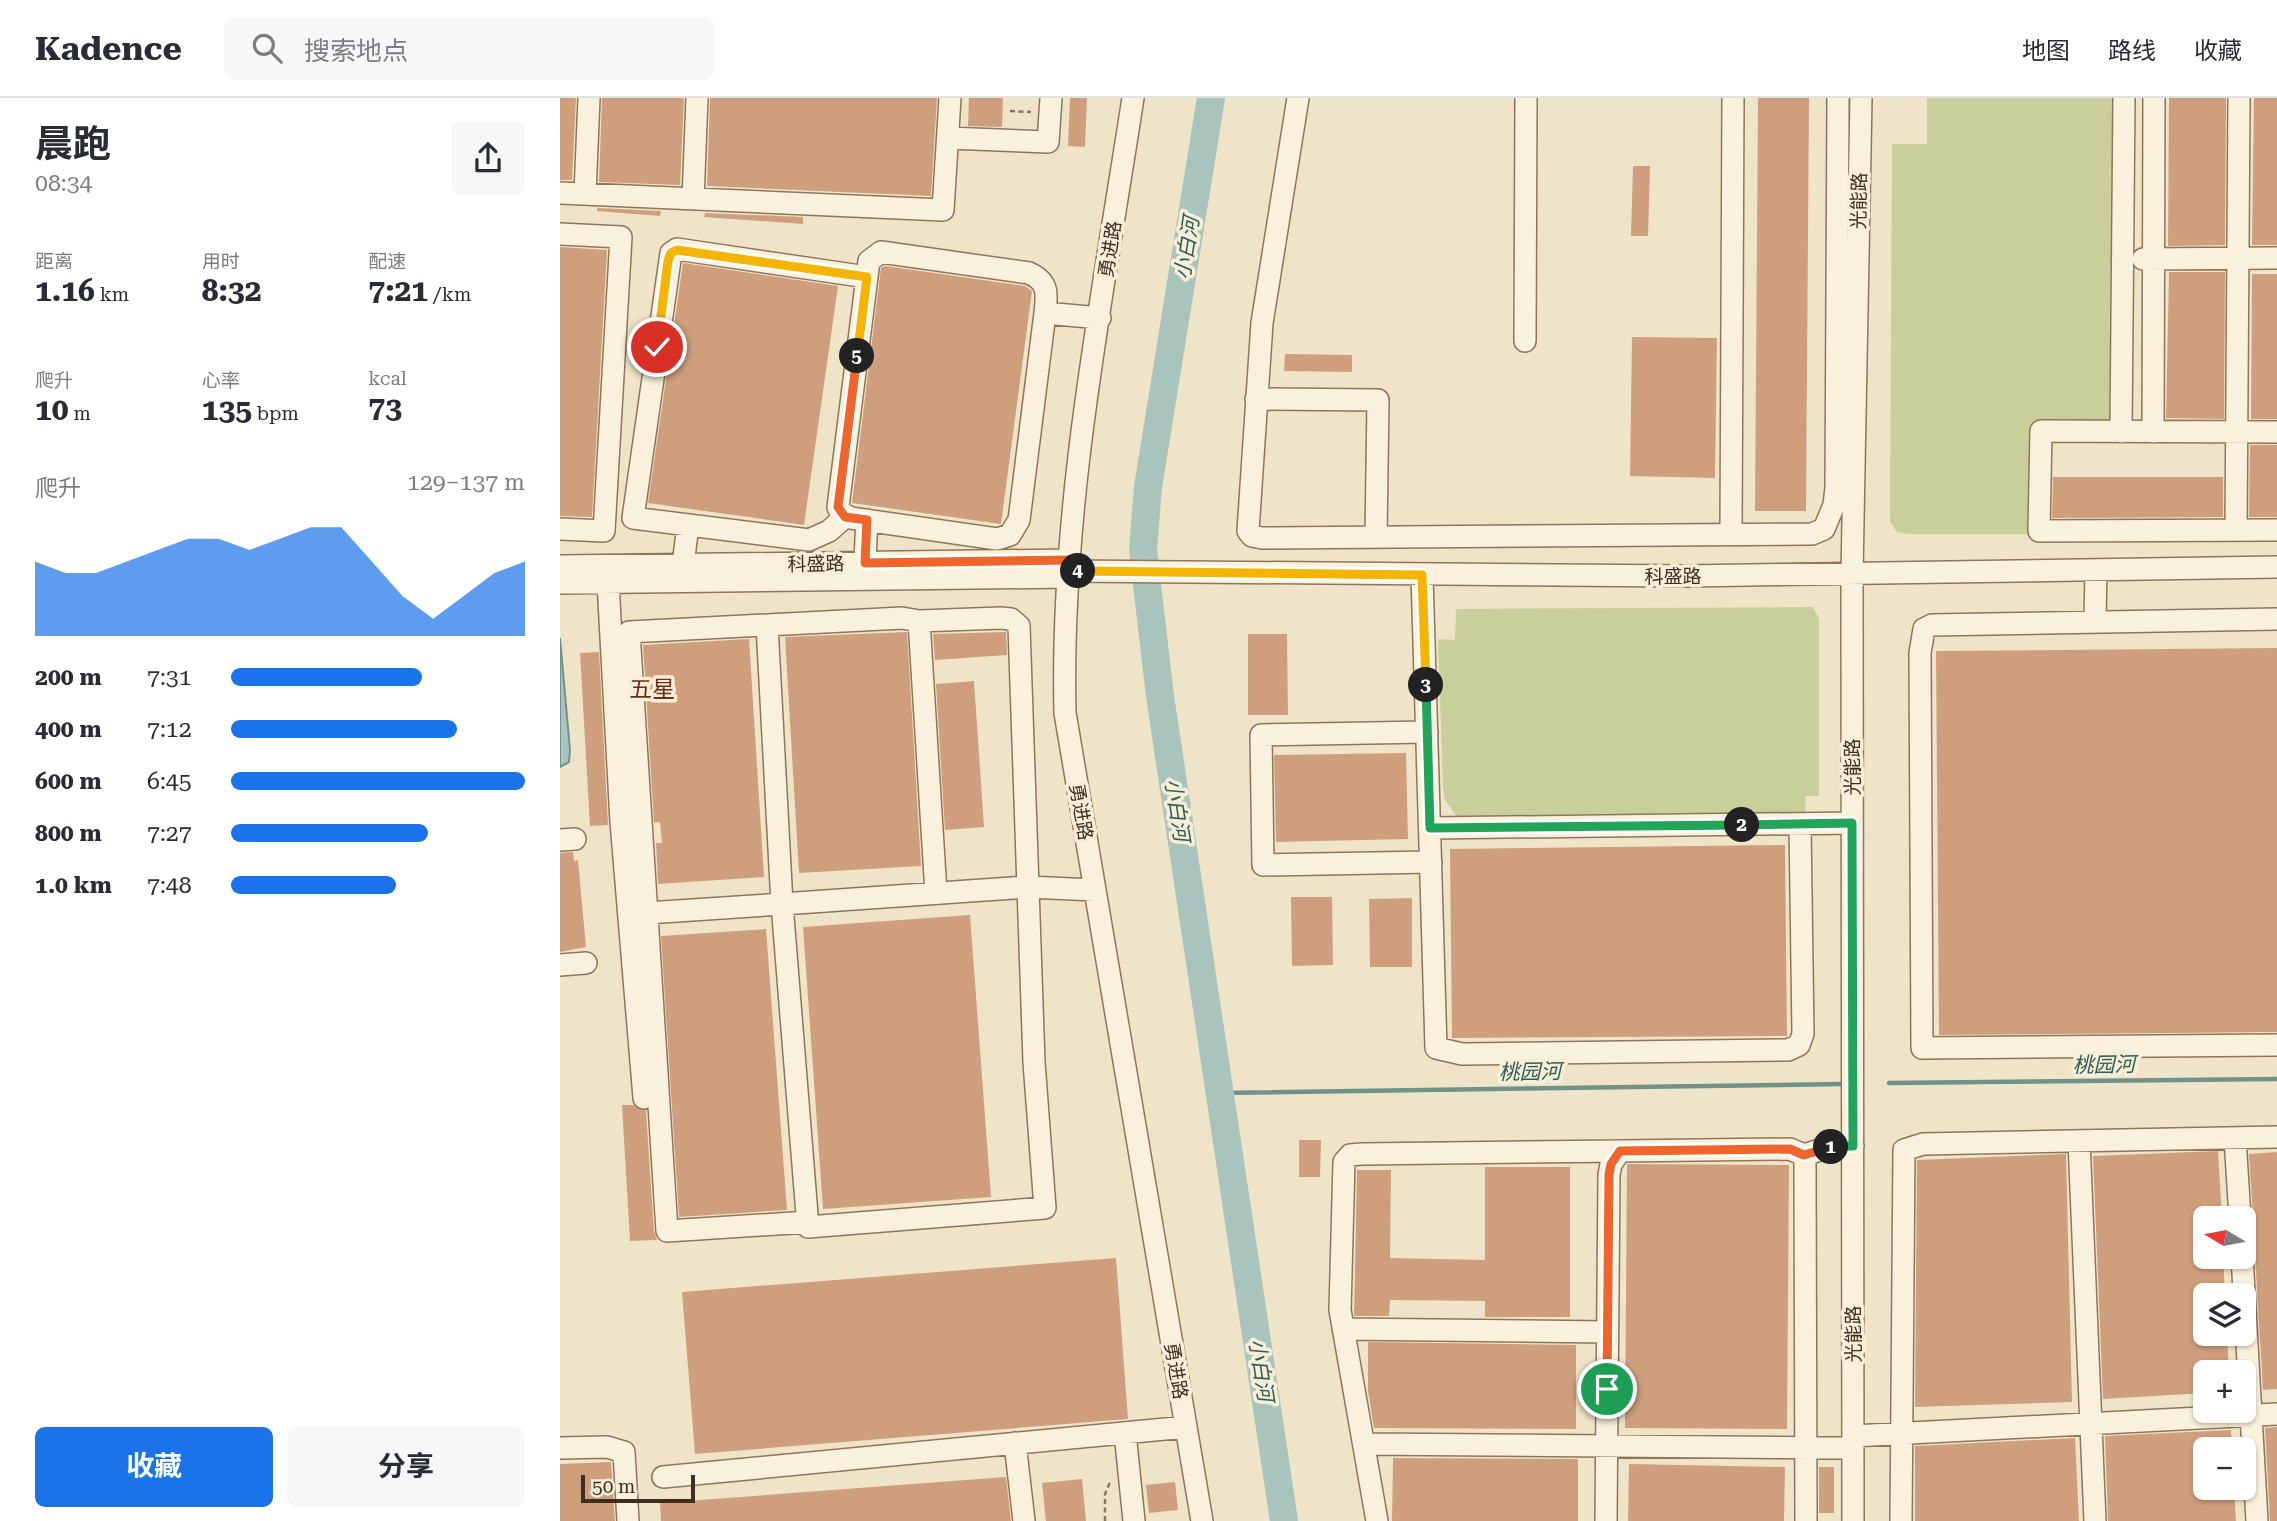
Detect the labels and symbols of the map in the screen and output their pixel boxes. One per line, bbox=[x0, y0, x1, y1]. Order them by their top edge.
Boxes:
street label: 光能路 bbox=[1847, 172, 1871, 230]
water label: 小白河 bbox=[1170, 211, 1204, 281]
street label: 勇进路 bbox=[1094, 219, 1126, 279]
pin bbox=[627, 317, 687, 377]
pin: 5 bbox=[840, 338, 874, 374]
street label: 科盛路 bbox=[787, 552, 845, 576]
pin: 4 bbox=[1060, 554, 1096, 588]
street label: 科盛路 bbox=[1644, 565, 1702, 588]
pin: 3 bbox=[1408, 668, 1444, 702]
district label: 五星 bbox=[629, 676, 675, 703]
street label: 光能路 bbox=[1841, 738, 1864, 796]
water label: 小白河 bbox=[1160, 777, 1194, 847]
street label: 勇进路 bbox=[1065, 782, 1097, 842]
pin: 2 bbox=[1724, 808, 1760, 842]
water label: 桃园河 bbox=[2072, 1052, 2140, 1078]
water label: 桃园河 bbox=[1498, 1059, 1566, 1085]
pin: 1 bbox=[1814, 1130, 1848, 1164]
north arrow bbox=[2193, 1206, 2256, 1269]
street label: 光能路 bbox=[1842, 1305, 1865, 1363]
water label: 小白河 bbox=[1244, 1337, 1278, 1407]
street label: 勇进路 bbox=[1160, 1341, 1192, 1401]
pin bbox=[1577, 1359, 1637, 1419]
scale bar bbox=[581, 1472, 695, 1504]

